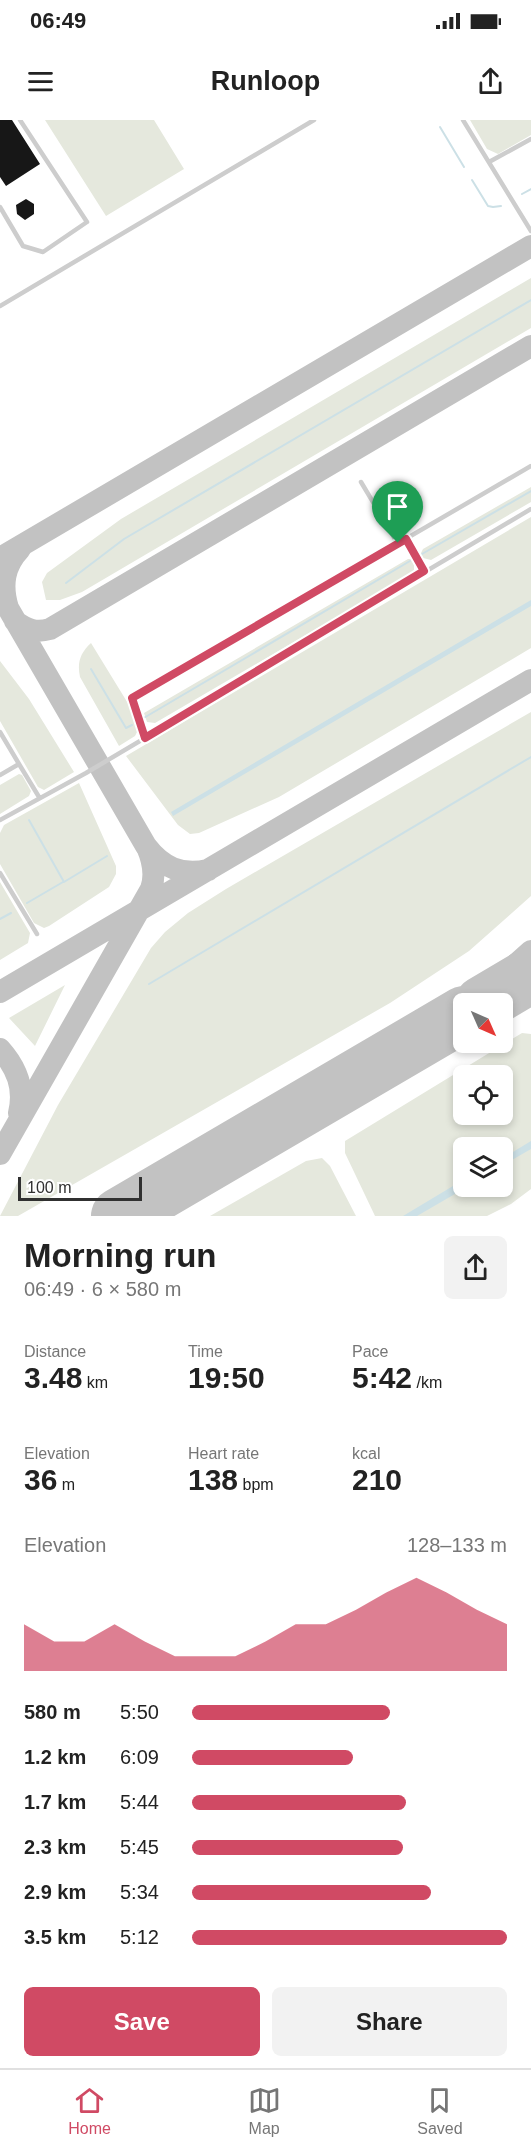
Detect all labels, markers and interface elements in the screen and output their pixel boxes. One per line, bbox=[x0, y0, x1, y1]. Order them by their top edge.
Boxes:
text: 06:49 bbox=[30, 8, 86, 33]
icon: menu bbox=[24, 65, 57, 98]
icon: share bbox=[474, 65, 507, 98]
text: Runloop bbox=[211, 66, 320, 96]
pin bbox=[372, 481, 423, 543]
icon: arrive bbox=[381, 490, 414, 523]
north arrow bbox=[453, 993, 513, 1053]
map controls bbox=[453, 993, 513, 1197]
button: locate bbox=[453, 1065, 513, 1125]
button: layers bbox=[453, 1137, 513, 1197]
scale bar bbox=[18, 1174, 142, 1202]
text: 100 m bbox=[27, 1179, 71, 1196]
button: share bbox=[444, 1236, 507, 1299]
text: Morning run bbox=[24, 1237, 216, 1274]
text: 06:49 · 6 × 580 m bbox=[24, 1278, 181, 1300]
text: Distance bbox=[24, 1343, 86, 1360]
text: Time bbox=[188, 1343, 223, 1360]
text: Pace bbox=[352, 1343, 388, 1360]
text: 3.48 bbox=[24, 1361, 82, 1394]
text: 19:50 bbox=[188, 1361, 265, 1394]
text: 5:42 bbox=[352, 1361, 412, 1394]
text: km bbox=[82, 1374, 108, 1391]
text: /km bbox=[412, 1374, 442, 1391]
text: Elevation bbox=[24, 1445, 90, 1462]
text: Heart rate bbox=[188, 1445, 259, 1462]
text: kcal bbox=[352, 1445, 380, 1462]
text: 36 bbox=[24, 1463, 57, 1496]
text: 138 bbox=[188, 1463, 238, 1496]
text: 210 bbox=[352, 1463, 402, 1496]
text: m bbox=[57, 1476, 75, 1493]
text: bpm bbox=[238, 1476, 274, 1493]
text: Elevation bbox=[24, 1534, 106, 1556]
text: 128–133 m bbox=[407, 1534, 507, 1556]
text: 580 m bbox=[24, 1701, 81, 1723]
text: 5:50 bbox=[120, 1701, 159, 1723]
text: 1.2 km bbox=[24, 1746, 86, 1768]
text: 6:09 bbox=[120, 1746, 159, 1768]
text: 1.7 km bbox=[24, 1791, 86, 1813]
text: 5:44 bbox=[120, 1791, 159, 1813]
text: 2.3 km bbox=[24, 1836, 86, 1858]
text: 5:45 bbox=[120, 1836, 159, 1858]
text: 2.9 km bbox=[24, 1881, 86, 1903]
text: 5:34 bbox=[120, 1881, 159, 1903]
text: 3.5 km bbox=[24, 1926, 86, 1948]
text: 5:12 bbox=[120, 1926, 159, 1948]
button: Save bbox=[24, 1987, 260, 2056]
button: Share bbox=[272, 1987, 507, 2056]
tab: Home bbox=[68, 2084, 111, 2138]
tab: Map bbox=[248, 2084, 281, 2138]
tab: Saved bbox=[417, 2084, 463, 2138]

